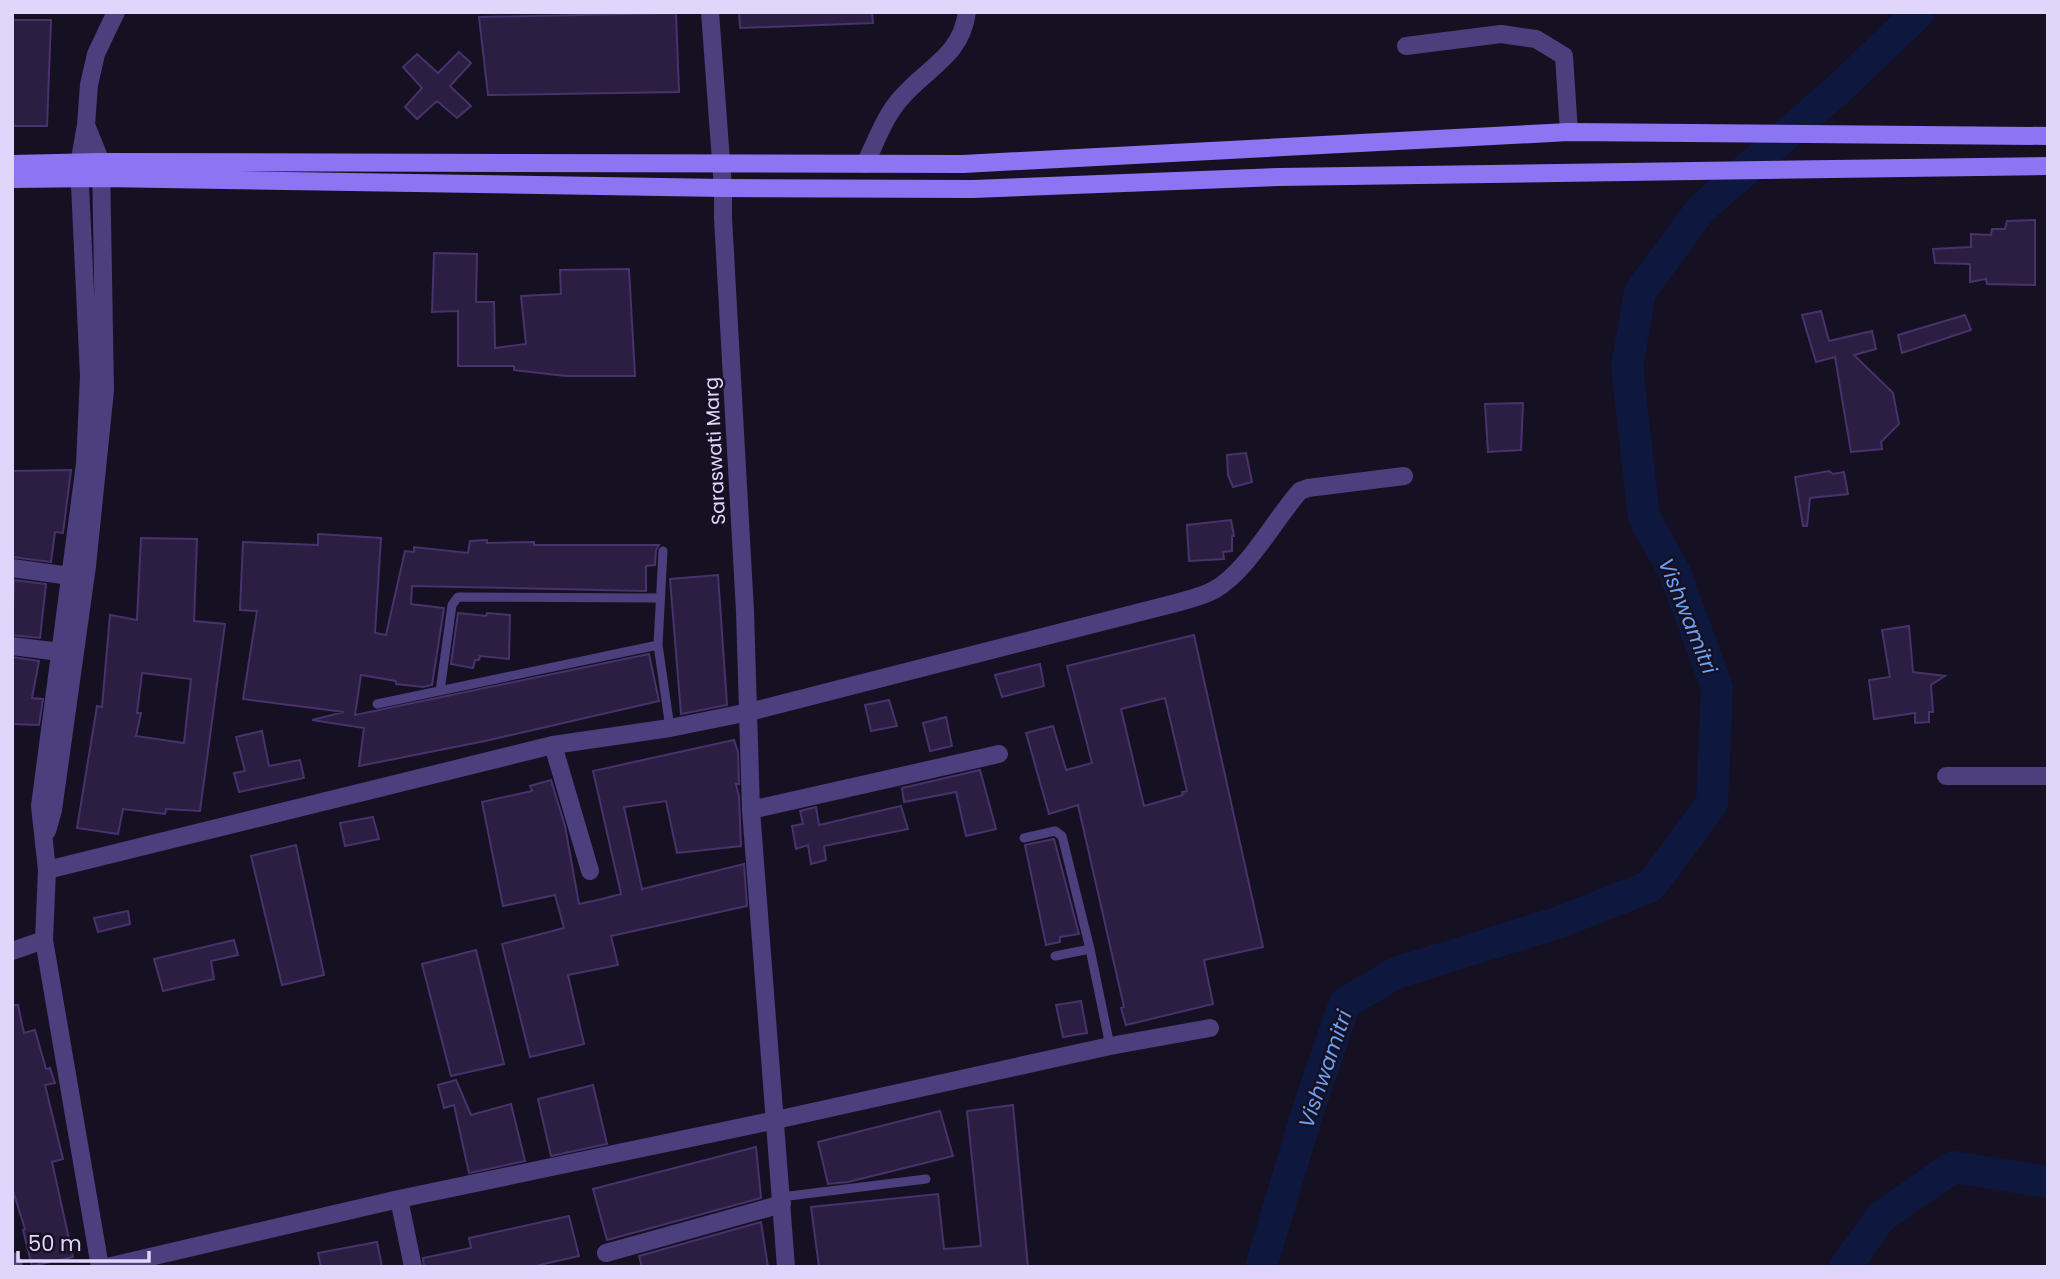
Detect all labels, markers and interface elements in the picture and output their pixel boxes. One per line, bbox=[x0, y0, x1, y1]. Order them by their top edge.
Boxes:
street label: Saraswati Marg bbox=[698, 376, 732, 526]
water label: Vishwamitri bbox=[1652, 554, 1725, 679]
water label: Vishwamitri bbox=[1291, 1006, 1359, 1132]
scale bar bbox=[18, 1220, 149, 1264]
text: 50 m bbox=[28, 1229, 82, 1258]

